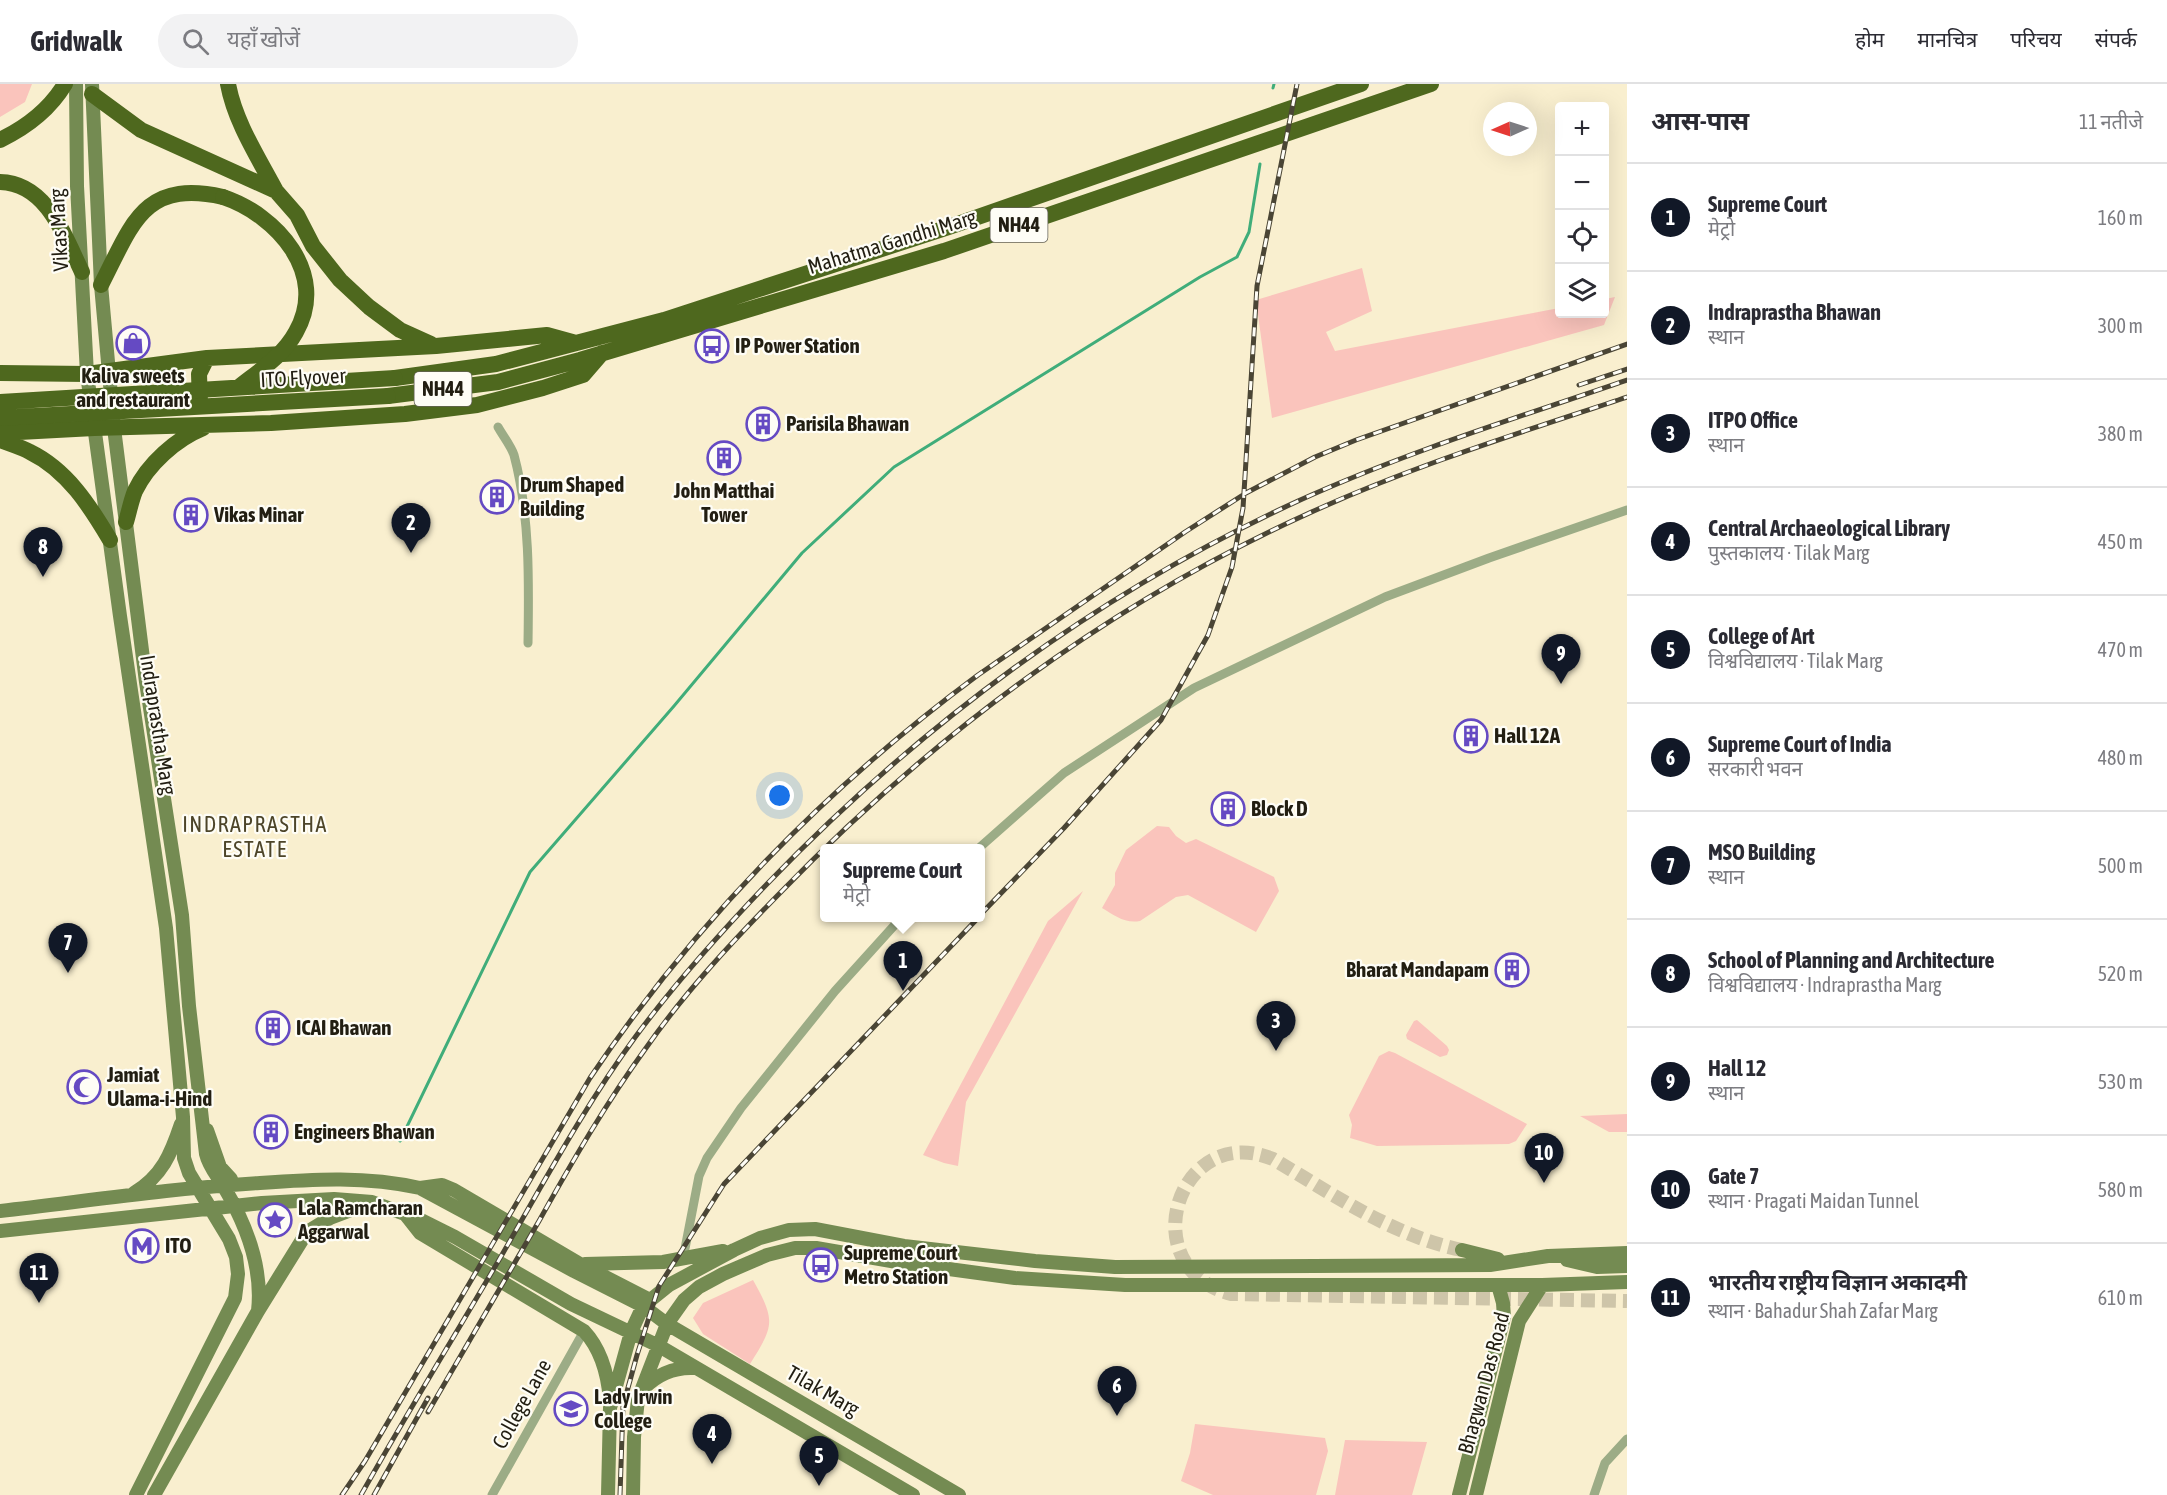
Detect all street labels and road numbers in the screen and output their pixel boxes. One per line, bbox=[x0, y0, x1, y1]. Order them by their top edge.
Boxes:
street label: Vikas Marg bbox=[44, 188, 72, 272]
street label: Mahatma Gandhi Marg bbox=[805, 204, 979, 278]
road number: NH44 bbox=[990, 208, 1048, 242]
street label: ITO Flyover bbox=[260, 363, 347, 391]
road number: NH44 bbox=[414, 372, 472, 406]
street label: Indraprastha Marg bbox=[136, 653, 182, 796]
street label: Bhagwan Das Road bbox=[1453, 1309, 1514, 1456]
street label: College Lane bbox=[487, 1355, 555, 1452]
street label: Tilak Marg bbox=[783, 1360, 864, 1420]

